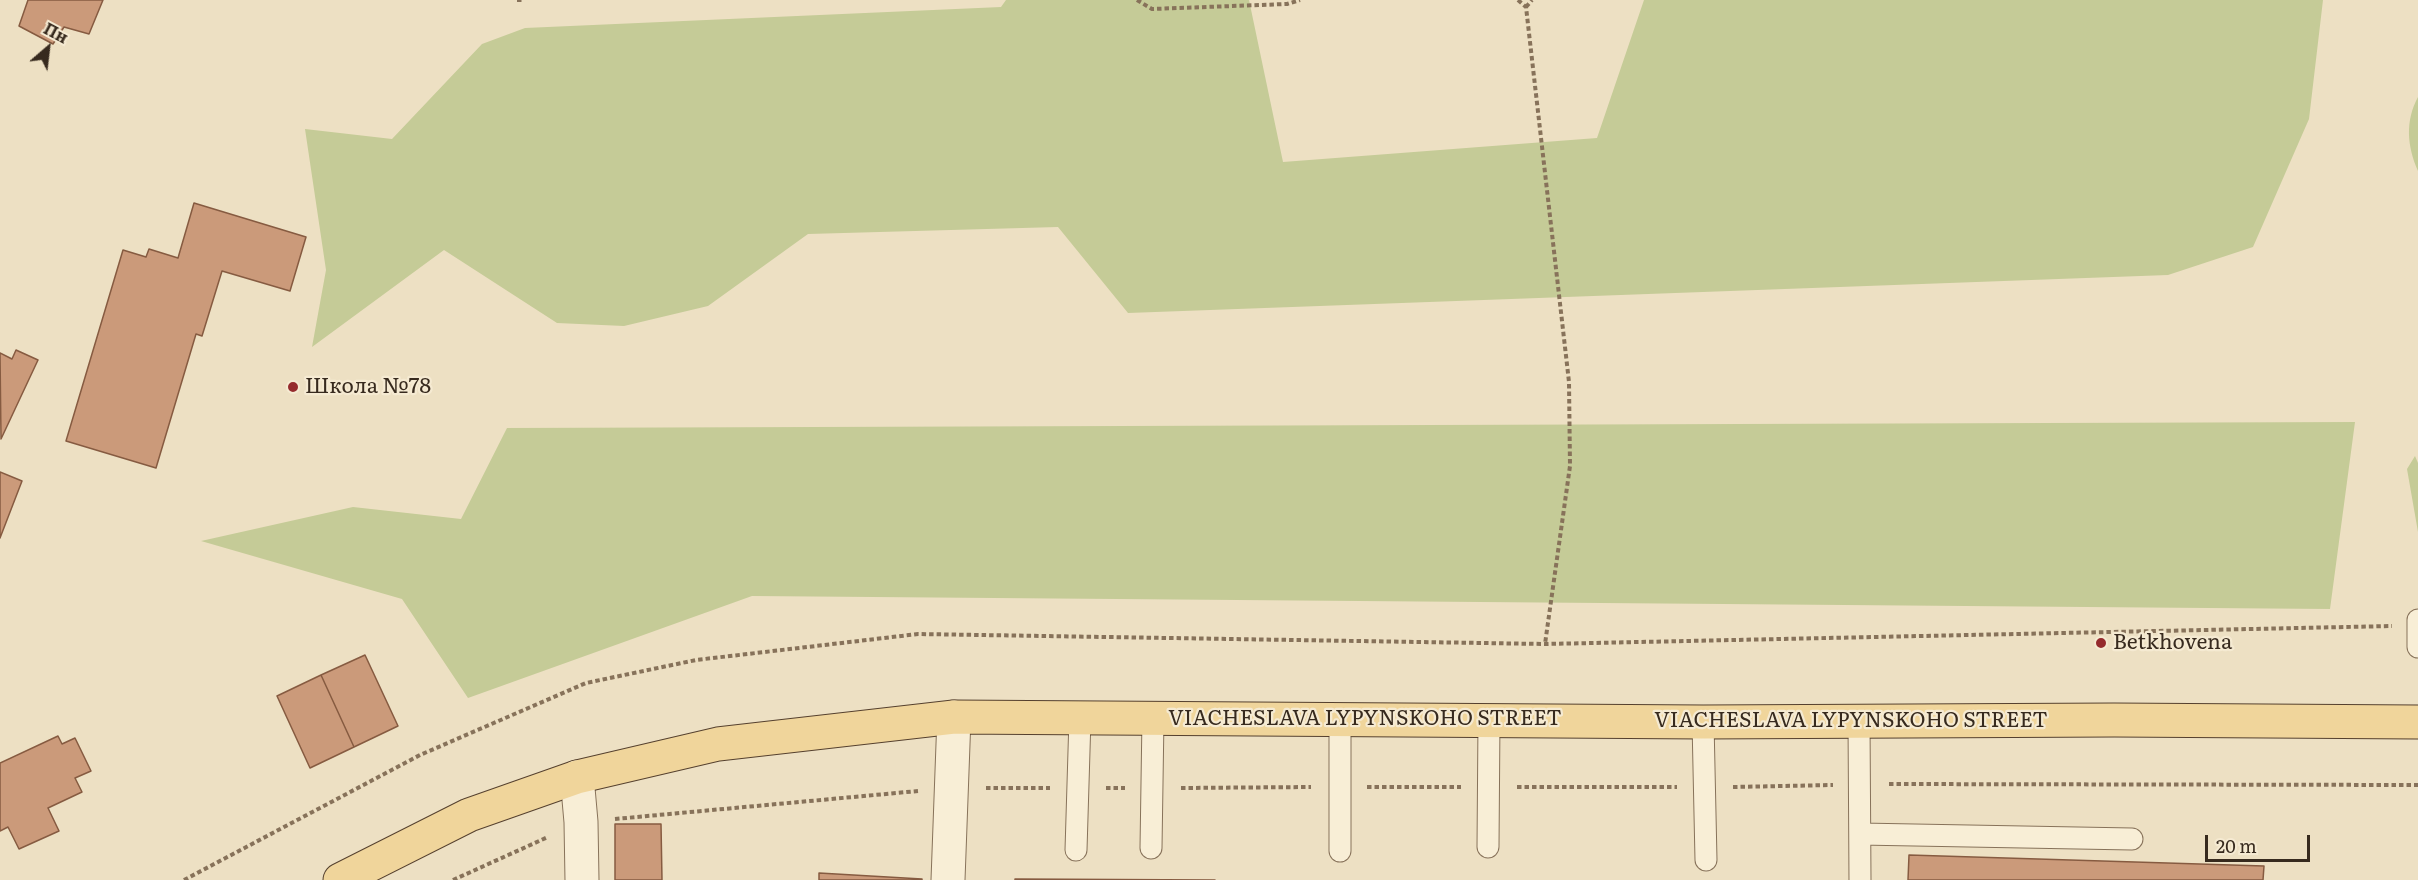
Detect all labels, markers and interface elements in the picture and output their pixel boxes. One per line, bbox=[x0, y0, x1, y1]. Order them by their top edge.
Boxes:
text: Пн bbox=[40, 16, 73, 49]
north arrow bbox=[18, 18, 78, 78]
place label: Школа №78 bbox=[305, 374, 431, 400]
marker: Школа №78 bbox=[286, 380, 300, 394]
place label: Betkhovena bbox=[2113, 630, 2232, 656]
marker: Betkhovena bbox=[2094, 636, 2108, 650]
street label: VIACHESLAVA LYPYNSKOHO STREET bbox=[1168, 706, 1562, 732]
street label: VIACHESLAVA LYPYNSKOHO STREET bbox=[1654, 708, 2048, 734]
scale bar bbox=[2208, 823, 2313, 861]
text: 20 m bbox=[2216, 832, 2257, 859]

